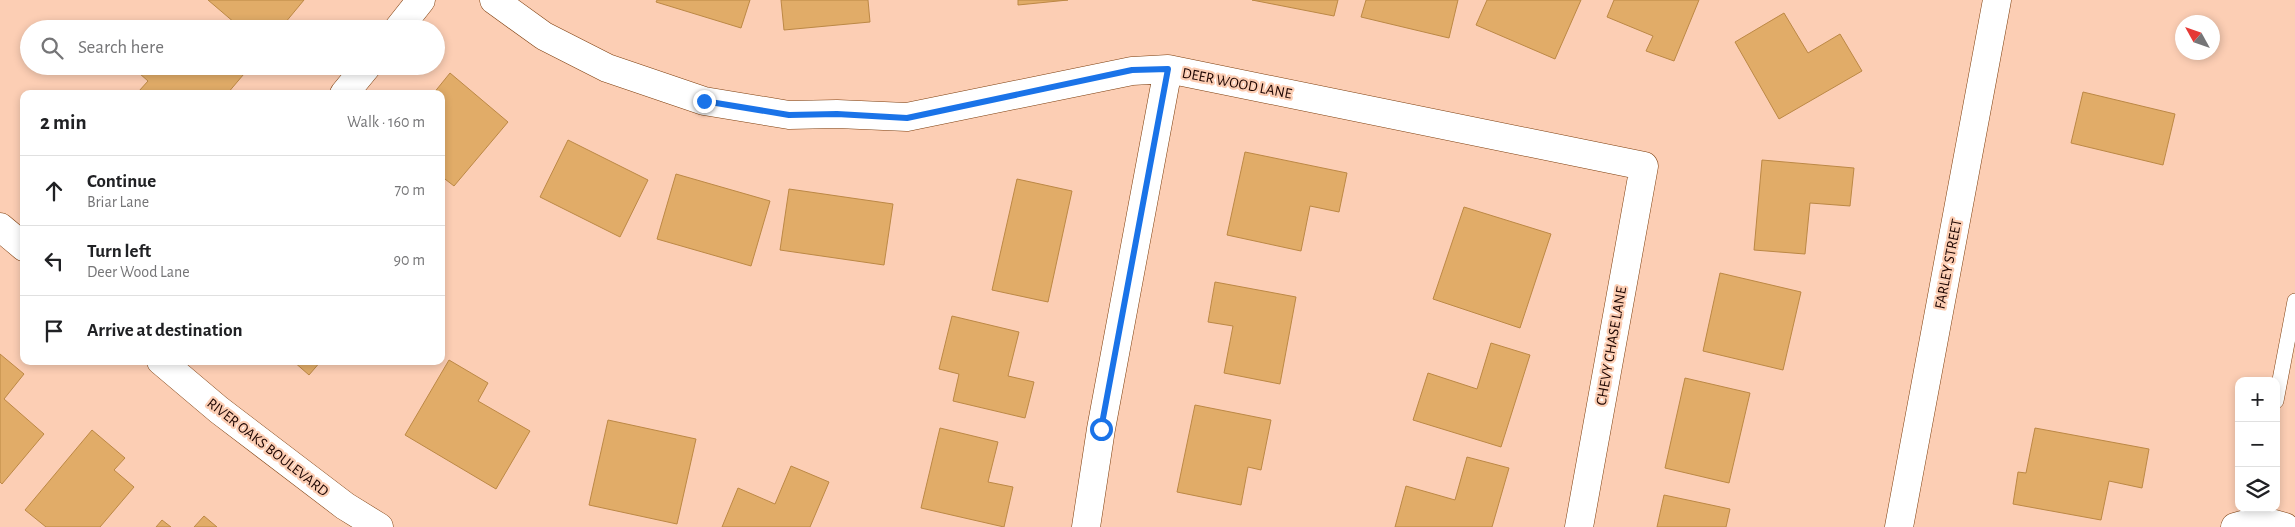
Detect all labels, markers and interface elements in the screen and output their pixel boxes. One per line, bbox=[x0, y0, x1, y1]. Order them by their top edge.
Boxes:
north arrow bbox=[2175, 15, 2220, 60]
search box bbox=[20, 20, 445, 75]
icon: search bbox=[38, 34, 66, 62]
text: Search here bbox=[78, 38, 164, 57]
street label: DEER WOOD LANE bbox=[1181, 65, 1293, 102]
route end bbox=[693, 90, 716, 113]
text: 2 min bbox=[40, 112, 87, 133]
text: Walk · 160 m bbox=[347, 114, 425, 130]
text: Continue bbox=[87, 172, 156, 191]
icon: ahead bbox=[40, 177, 68, 205]
text: 70 m bbox=[394, 182, 425, 198]
text: Briar Lane bbox=[87, 194, 149, 210]
street label: FARLEY STREET bbox=[1932, 217, 1965, 310]
text: Turn left bbox=[87, 242, 151, 261]
icon: left bbox=[40, 247, 68, 275]
text: 90 m bbox=[394, 252, 425, 268]
text: Deer Wood Lane bbox=[87, 264, 190, 280]
street label: CHEVY CHASE LANE bbox=[1594, 286, 1629, 407]
icon: arrive bbox=[40, 317, 68, 345]
text: Arrive at destination bbox=[87, 321, 243, 340]
map controls bbox=[2235, 377, 2280, 512]
button: + bbox=[2235, 377, 2280, 422]
street label: RIVER OAKS BOULEVARD bbox=[204, 395, 331, 500]
route start bbox=[1090, 418, 1113, 441]
button: − bbox=[2235, 422, 2280, 467]
button: layers bbox=[2235, 467, 2280, 512]

